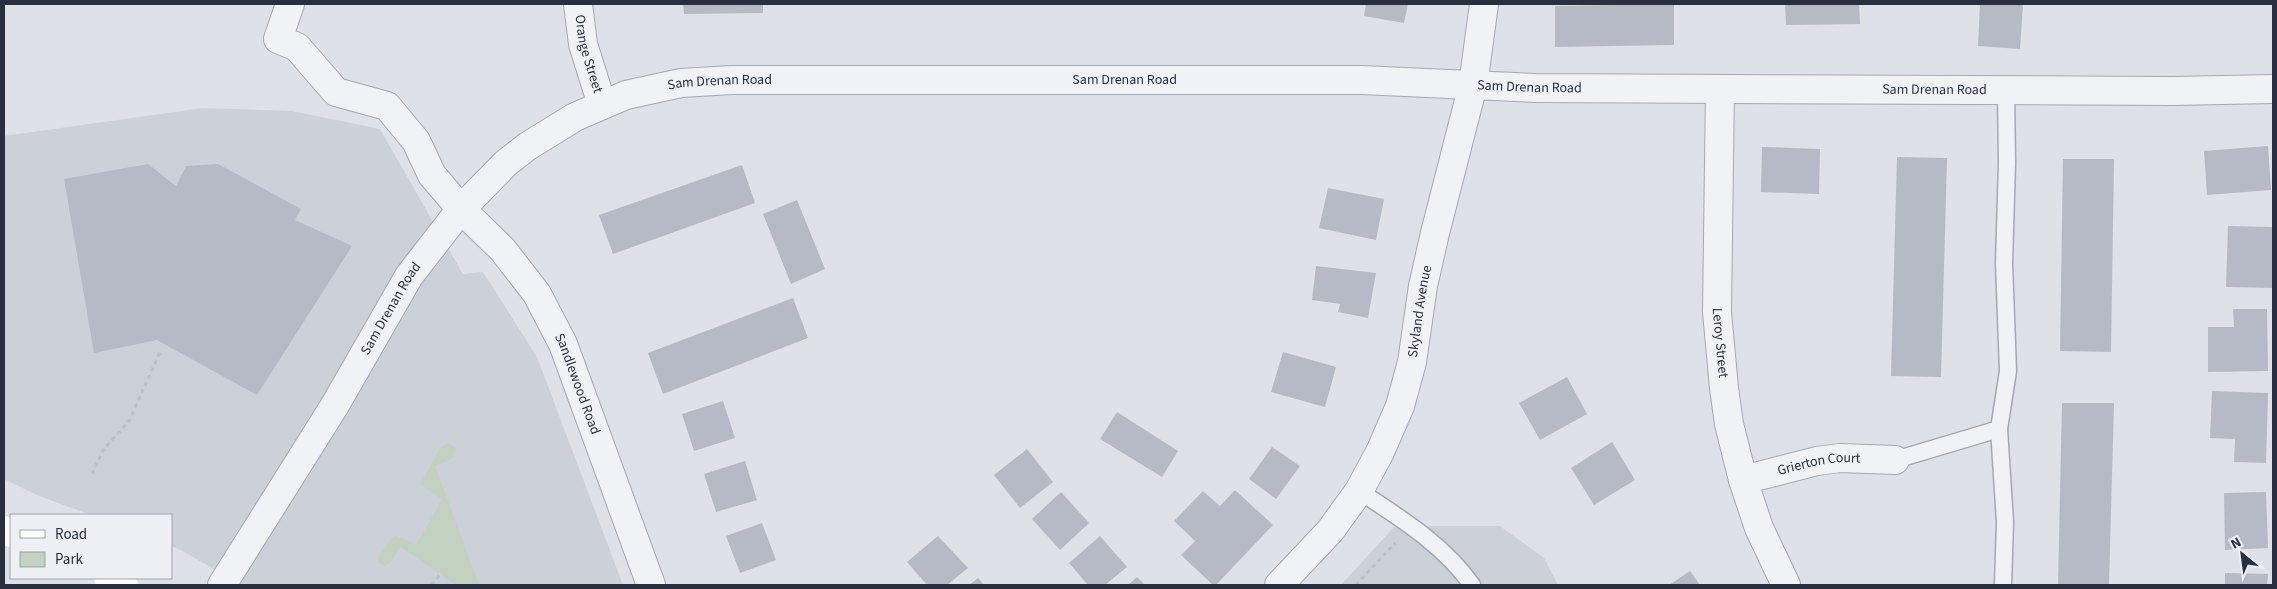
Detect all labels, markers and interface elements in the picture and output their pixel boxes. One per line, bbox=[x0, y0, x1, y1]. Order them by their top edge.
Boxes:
street label: Orange Street bbox=[569, 14, 608, 96]
street label: Sam Drenan Road bbox=[666, 70, 772, 96]
street label: Sam Drenan Road bbox=[1072, 70, 1177, 90]
street label: Sam Drenan Road bbox=[1477, 75, 1582, 98]
street label: Sam Drenan Road bbox=[1882, 80, 1987, 100]
street label: Sam Drenan Road bbox=[356, 258, 426, 359]
street label: Skyland Avenue bbox=[1403, 263, 1437, 359]
street label: Leroy Street bbox=[1707, 308, 1733, 379]
street label: Sandlewood Road bbox=[549, 330, 605, 437]
street label: Grierton Court bbox=[1775, 448, 1861, 481]
legend bbox=[10, 514, 172, 579]
text: Road bbox=[55, 524, 87, 545]
north arrow bbox=[2217, 529, 2267, 579]
text: N bbox=[2227, 533, 2245, 555]
text: Park bbox=[55, 549, 84, 570]

